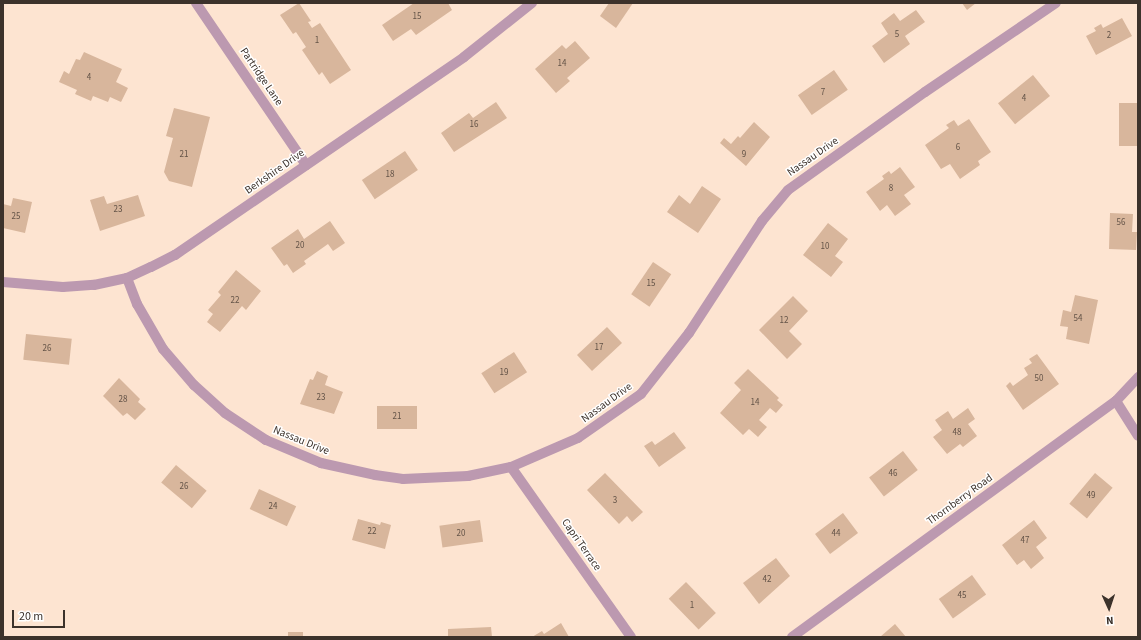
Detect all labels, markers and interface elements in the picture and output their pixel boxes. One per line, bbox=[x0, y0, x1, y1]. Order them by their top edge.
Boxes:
house number: 15 bbox=[413, 12, 421, 22]
house number: 5 bbox=[895, 30, 899, 40]
house number: 2 bbox=[1107, 31, 1111, 41]
house number: 1 bbox=[315, 36, 319, 46]
street label: Partridge Lane bbox=[237, 46, 285, 108]
house number: 14 bbox=[558, 59, 566, 69]
house number: 4 bbox=[87, 73, 91, 83]
house number: 7 bbox=[821, 88, 825, 98]
house number: 4 bbox=[1022, 94, 1026, 104]
house number: 16 bbox=[470, 120, 478, 130]
street label: Nassau Drive bbox=[785, 135, 841, 179]
house number: 6 bbox=[956, 143, 960, 153]
street label: Berkshire Drive bbox=[243, 147, 307, 197]
house number: 21 bbox=[180, 150, 188, 160]
house number: 9 bbox=[742, 150, 746, 160]
house number: 18 bbox=[386, 170, 394, 180]
house number: 8 bbox=[889, 184, 893, 194]
house number: 23 bbox=[114, 205, 122, 215]
house number: 25 bbox=[12, 212, 20, 222]
house number: 56 bbox=[1117, 218, 1125, 228]
house number: 20 bbox=[296, 241, 304, 251]
house number: 10 bbox=[821, 242, 829, 252]
house number: 15 bbox=[647, 279, 655, 289]
house number: 22 bbox=[231, 296, 239, 306]
house number: 54 bbox=[1074, 314, 1082, 324]
house number: 12 bbox=[780, 316, 788, 326]
house number: 17 bbox=[595, 343, 603, 353]
house number: 26 bbox=[43, 344, 51, 354]
house number: 19 bbox=[500, 368, 508, 378]
house number: 50 bbox=[1035, 374, 1043, 384]
street label: Nassau Drive bbox=[579, 380, 635, 426]
house number: 23 bbox=[317, 393, 325, 403]
house number: 28 bbox=[119, 395, 127, 405]
house number: 14 bbox=[751, 398, 759, 408]
house number: 21 bbox=[393, 412, 401, 422]
street label: Nassau Drive bbox=[271, 424, 331, 458]
house number: 48 bbox=[953, 428, 961, 438]
house number: 46 bbox=[889, 469, 897, 479]
street label: Thornberry Road bbox=[925, 472, 995, 528]
house number: 26 bbox=[180, 482, 188, 492]
house number: 49 bbox=[1087, 491, 1095, 501]
house number: 3 bbox=[613, 496, 617, 506]
house number: 24 bbox=[269, 502, 277, 512]
street label: Capri Terrace bbox=[558, 516, 604, 574]
house number: 22 bbox=[368, 527, 376, 537]
house number: 20 bbox=[457, 529, 465, 539]
house number: 44 bbox=[832, 529, 840, 539]
house number: 47 bbox=[1021, 536, 1029, 546]
house number: 42 bbox=[763, 575, 771, 585]
north arrow bbox=[1089, 588, 1129, 628]
house number: 45 bbox=[958, 591, 966, 601]
house number: 1 bbox=[690, 601, 694, 611]
scale bar bbox=[14, 602, 67, 628]
text: 20 m bbox=[19, 608, 43, 625]
text: N bbox=[1106, 613, 1114, 628]

